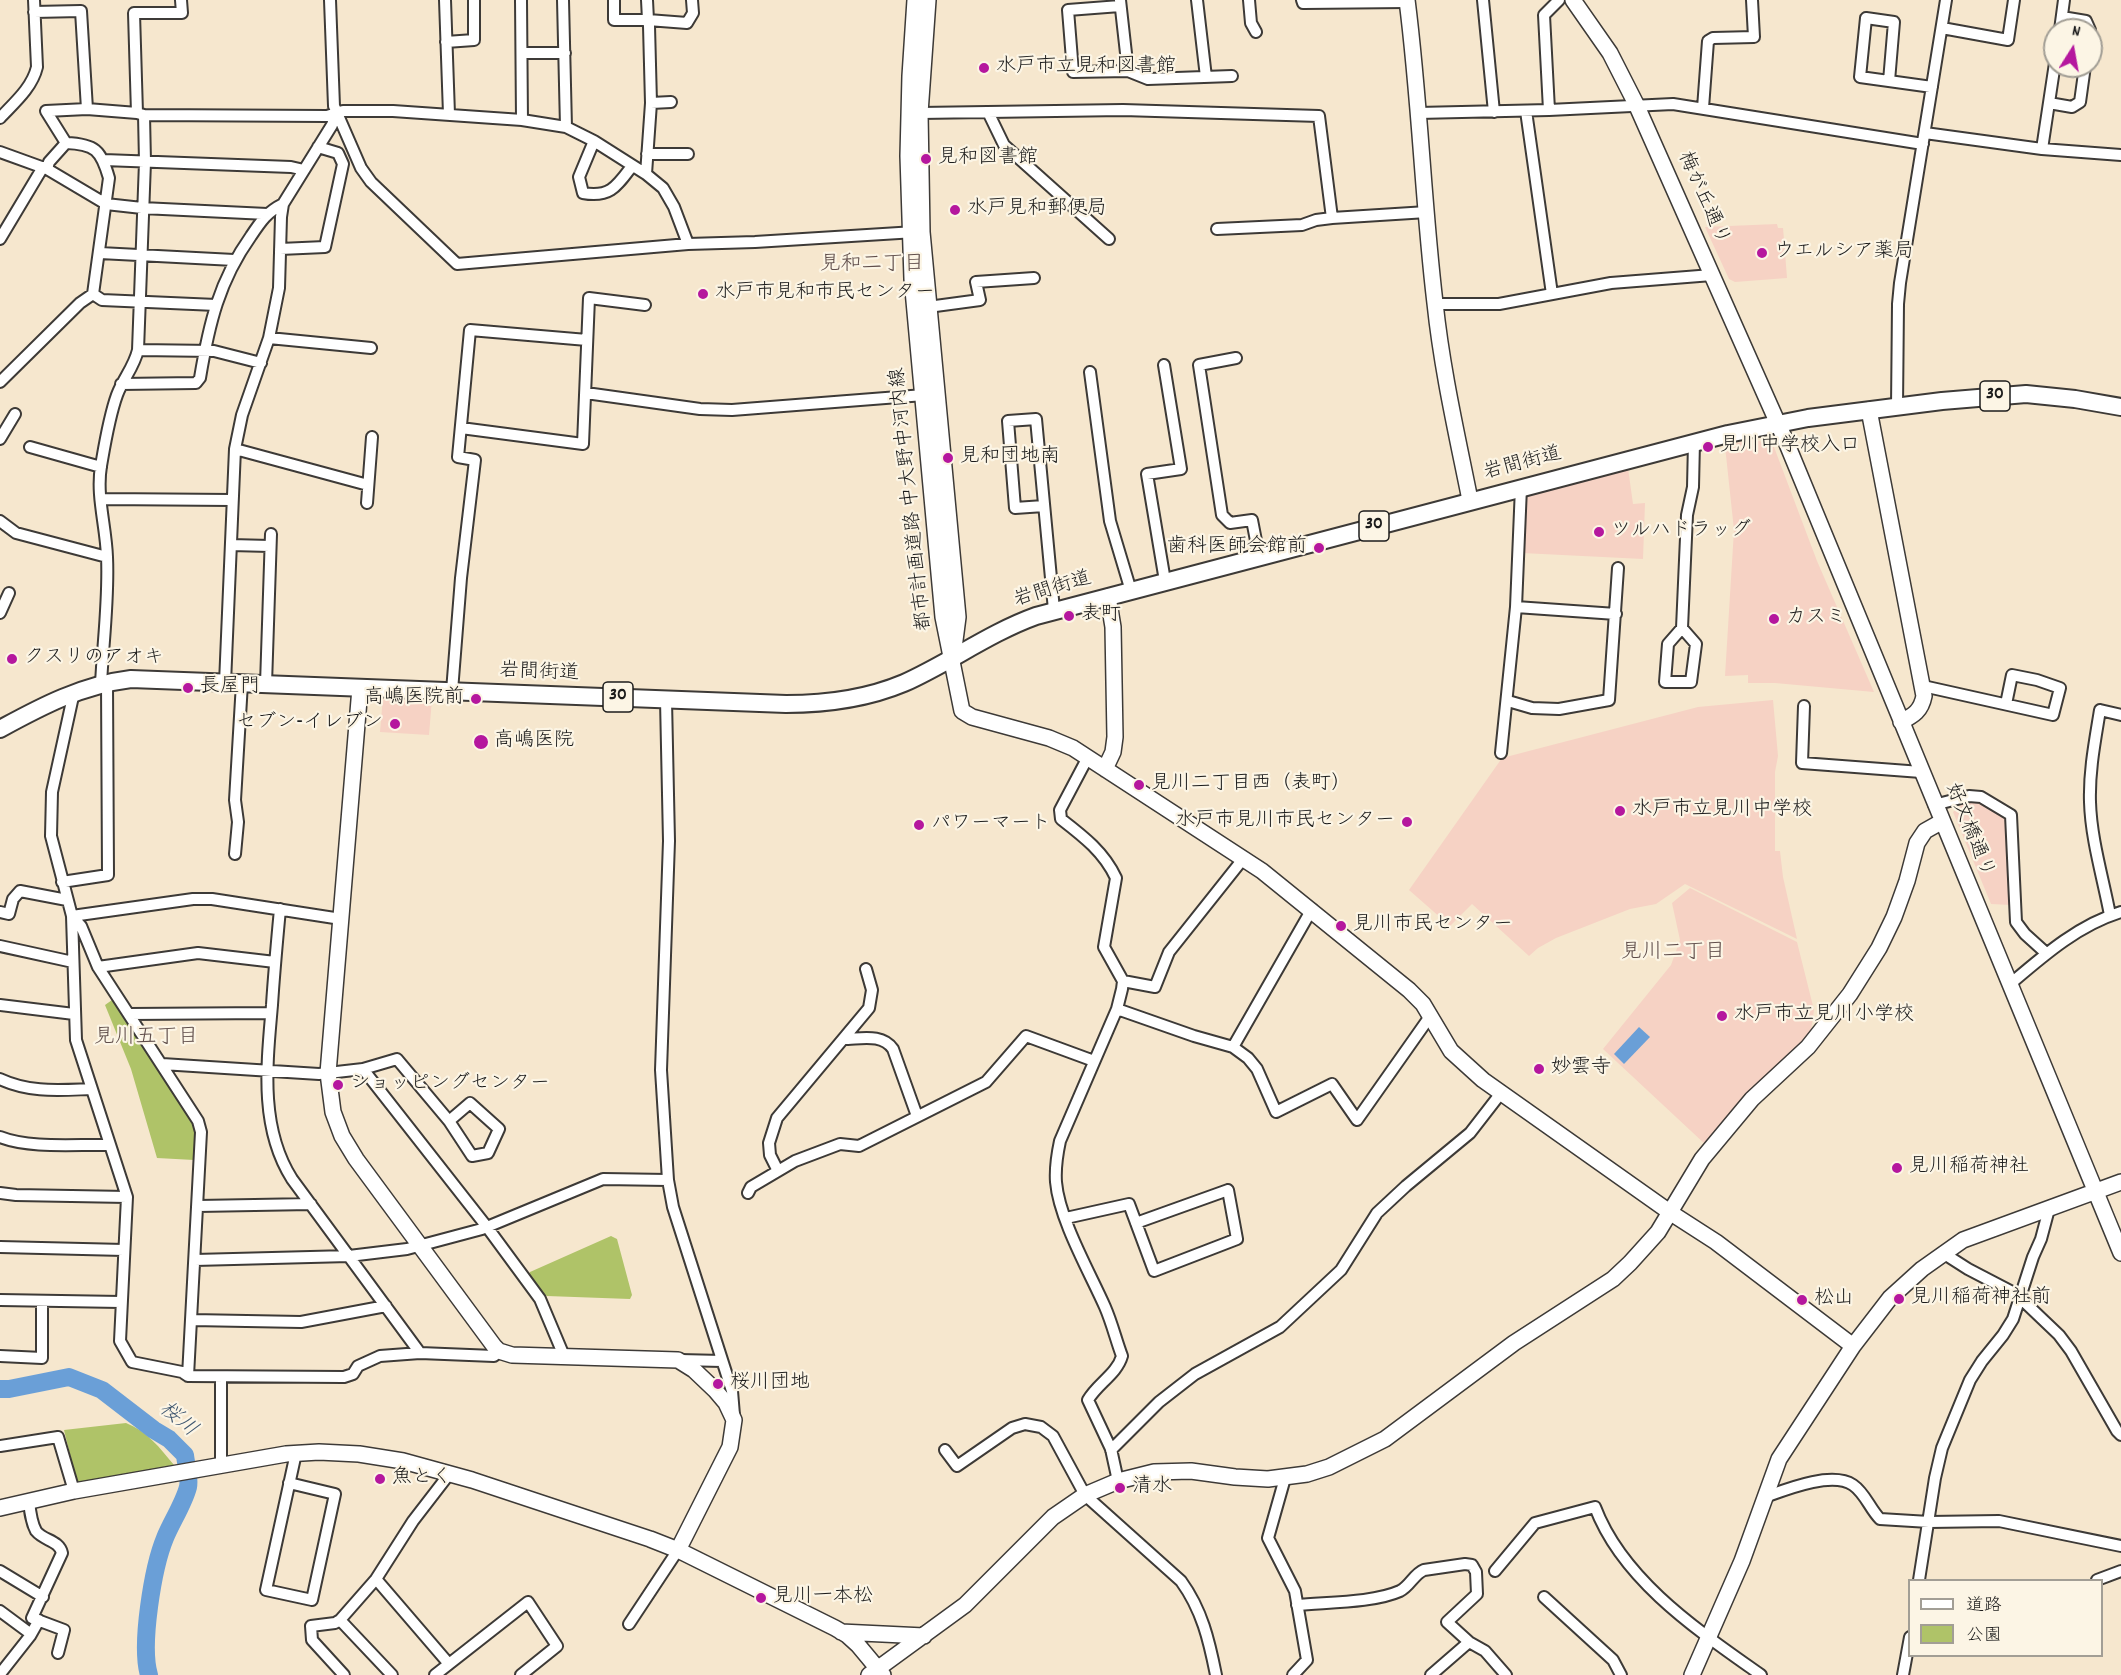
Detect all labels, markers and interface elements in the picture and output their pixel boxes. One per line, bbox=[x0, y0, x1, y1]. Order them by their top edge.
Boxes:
north arrow bbox=[2043, 18, 2103, 78]
text: N bbox=[2070, 20, 2082, 44]
place label: 水戸市立見和図書館 bbox=[996, 56, 1176, 80]
marker: 水戸市立見和図書館 bbox=[977, 61, 991, 75]
place label: 見和図書館 bbox=[938, 147, 1038, 171]
street label: 梅が丘通り bbox=[1671, 148, 1733, 250]
marker: 見和図書館 bbox=[919, 152, 933, 166]
place label: 水戸見和郵便局 bbox=[967, 198, 1107, 222]
marker: 水戸見和郵便局 bbox=[948, 203, 962, 217]
place label: ウエルシア薬局 bbox=[1774, 241, 1914, 265]
marker: ウエルシア薬局 bbox=[1755, 246, 1769, 260]
district label: 見和二丁目 bbox=[820, 253, 924, 279]
place label: 水戸市見和市民センター bbox=[715, 282, 935, 306]
marker: 水戸市見和市民センター bbox=[696, 287, 710, 301]
street label: 都市計画道路 中大野中河内線 bbox=[887, 366, 939, 632]
road number: 30 bbox=[1980, 381, 2010, 411]
place label: 見川中学校入口 bbox=[1720, 435, 1860, 459]
marker: 見川中学校入口 bbox=[1701, 440, 1715, 454]
street label: 岩間街道 bbox=[1481, 443, 1565, 487]
place label: 見和団地南 bbox=[960, 446, 1060, 470]
marker: 見和団地南 bbox=[941, 451, 955, 465]
road number: 30 bbox=[1359, 511, 1389, 541]
place label: ツルハドラッグ bbox=[1611, 520, 1751, 544]
marker: ツルハドラッグ bbox=[1592, 525, 1606, 539]
place label: 歯科医師会館前 bbox=[1167, 536, 1307, 560]
marker: 歯科医師会館前 bbox=[1312, 541, 1326, 555]
street label: 岩間街道 bbox=[1011, 568, 1095, 614]
place label: 表町 bbox=[1081, 604, 1121, 628]
place label: カスミ bbox=[1786, 607, 1846, 631]
marker: 表町 bbox=[1062, 609, 1076, 623]
marker: カスミ bbox=[1767, 612, 1781, 626]
place label: クスリのアオキ bbox=[24, 647, 164, 671]
marker: クスリのアオキ bbox=[5, 652, 19, 666]
street label: 岩間街道 bbox=[499, 661, 579, 687]
place label: 長屋門 bbox=[200, 676, 260, 700]
marker: 長屋門 bbox=[181, 681, 195, 695]
road number: 30 bbox=[603, 682, 633, 712]
place label: 高嶋医院前 bbox=[364, 687, 464, 711]
marker: 高嶋医院前 bbox=[469, 692, 483, 706]
place label: セブン-イレブン bbox=[236, 712, 383, 736]
marker: セブン-イレブン bbox=[388, 717, 402, 731]
place label: 高嶋医院 bbox=[494, 730, 574, 754]
marker: 高嶋医院 bbox=[472, 733, 490, 751]
place label: 見川二丁目西（表町） bbox=[1151, 773, 1351, 797]
marker: 見川二丁目西（表町） bbox=[1132, 778, 1146, 792]
street label: 好文橋通り bbox=[1938, 780, 1998, 882]
place label: 水戸市立見川中学校 bbox=[1632, 799, 1812, 823]
marker: 水戸市立見川中学校 bbox=[1613, 804, 1627, 818]
place label: 水戸市見川市民センター bbox=[1175, 810, 1395, 834]
place label: パワーマート bbox=[931, 813, 1051, 837]
marker: 水戸市見川市民センター bbox=[1400, 815, 1414, 829]
marker: パワーマート bbox=[912, 818, 926, 832]
place label: 見川市民センター bbox=[1353, 914, 1513, 938]
marker: 見川市民センター bbox=[1334, 919, 1348, 933]
district label: 見川二丁目 bbox=[1621, 941, 1725, 967]
place label: 水戸市立見川小学校 bbox=[1734, 1004, 1914, 1028]
marker: 水戸市立見川小学校 bbox=[1715, 1009, 1729, 1023]
district label: 見川五丁目 bbox=[94, 1026, 198, 1052]
place label: 妙雲寺 bbox=[1551, 1057, 1611, 1081]
marker: 妙雲寺 bbox=[1532, 1062, 1546, 1076]
place label: ショッピングセンター bbox=[350, 1073, 550, 1097]
marker: ショッピングセンター bbox=[331, 1078, 345, 1092]
place label: 見川稲荷神社 bbox=[1909, 1156, 2029, 1180]
marker: 見川稲荷神社 bbox=[1890, 1161, 1904, 1175]
place label: 見川稲荷神社前 bbox=[1911, 1287, 2051, 1311]
place label: 松山 bbox=[1814, 1288, 1854, 1312]
marker: 見川稲荷神社前 bbox=[1892, 1292, 1906, 1306]
marker: 松山 bbox=[1795, 1293, 1809, 1307]
place label: 桜川団地 bbox=[730, 1372, 810, 1396]
marker: 桜川団地 bbox=[711, 1377, 725, 1391]
water label: 桜川 bbox=[153, 1398, 201, 1444]
place label: 魚とく bbox=[392, 1467, 452, 1491]
marker: 魚とく bbox=[373, 1472, 387, 1486]
place label: 清水 bbox=[1132, 1476, 1172, 1500]
marker: 清水 bbox=[1113, 1481, 1127, 1495]
legend bbox=[1908, 1579, 2103, 1657]
place label: 見川一本松 bbox=[773, 1586, 873, 1610]
marker: 見川一本松 bbox=[754, 1591, 768, 1605]
text: 道路 bbox=[1966, 1594, 2002, 1619]
text: 公園 bbox=[1966, 1624, 2002, 1649]

